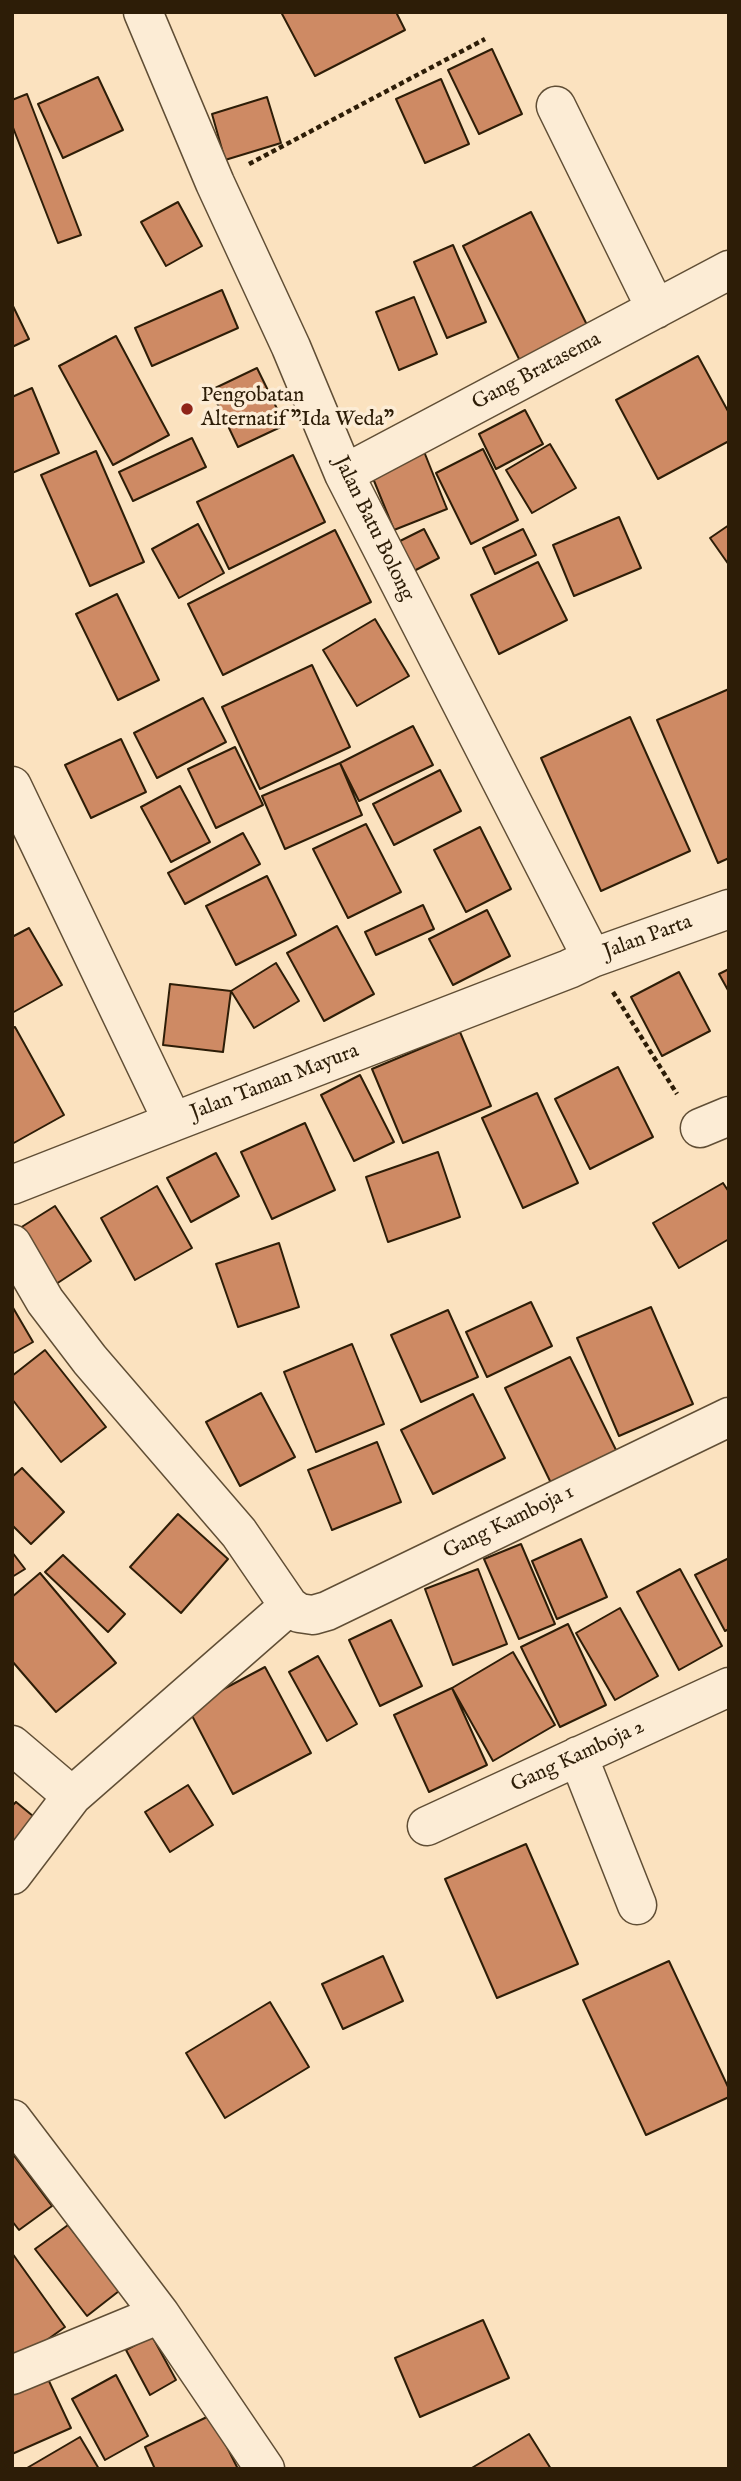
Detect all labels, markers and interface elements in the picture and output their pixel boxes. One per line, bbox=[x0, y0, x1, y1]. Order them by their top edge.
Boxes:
street label: Gang Bratasema bbox=[468, 327, 606, 417]
place label: Pengobatan Alternatif "Ida Weda" bbox=[201, 384, 394, 434]
marker: Pengobatan Alternatif "Ida Weda" bbox=[179, 401, 195, 417]
street label: Jalan Batu Bolong bbox=[327, 453, 419, 605]
street label: Jalan Parta bbox=[600, 910, 696, 966]
street label: Jalan Taman Mayura bbox=[187, 1039, 363, 1127]
street label: Gang Kamboja 1 bbox=[440, 1480, 578, 1566]
street label: Gang Kamboja 2 bbox=[507, 1715, 649, 1799]

